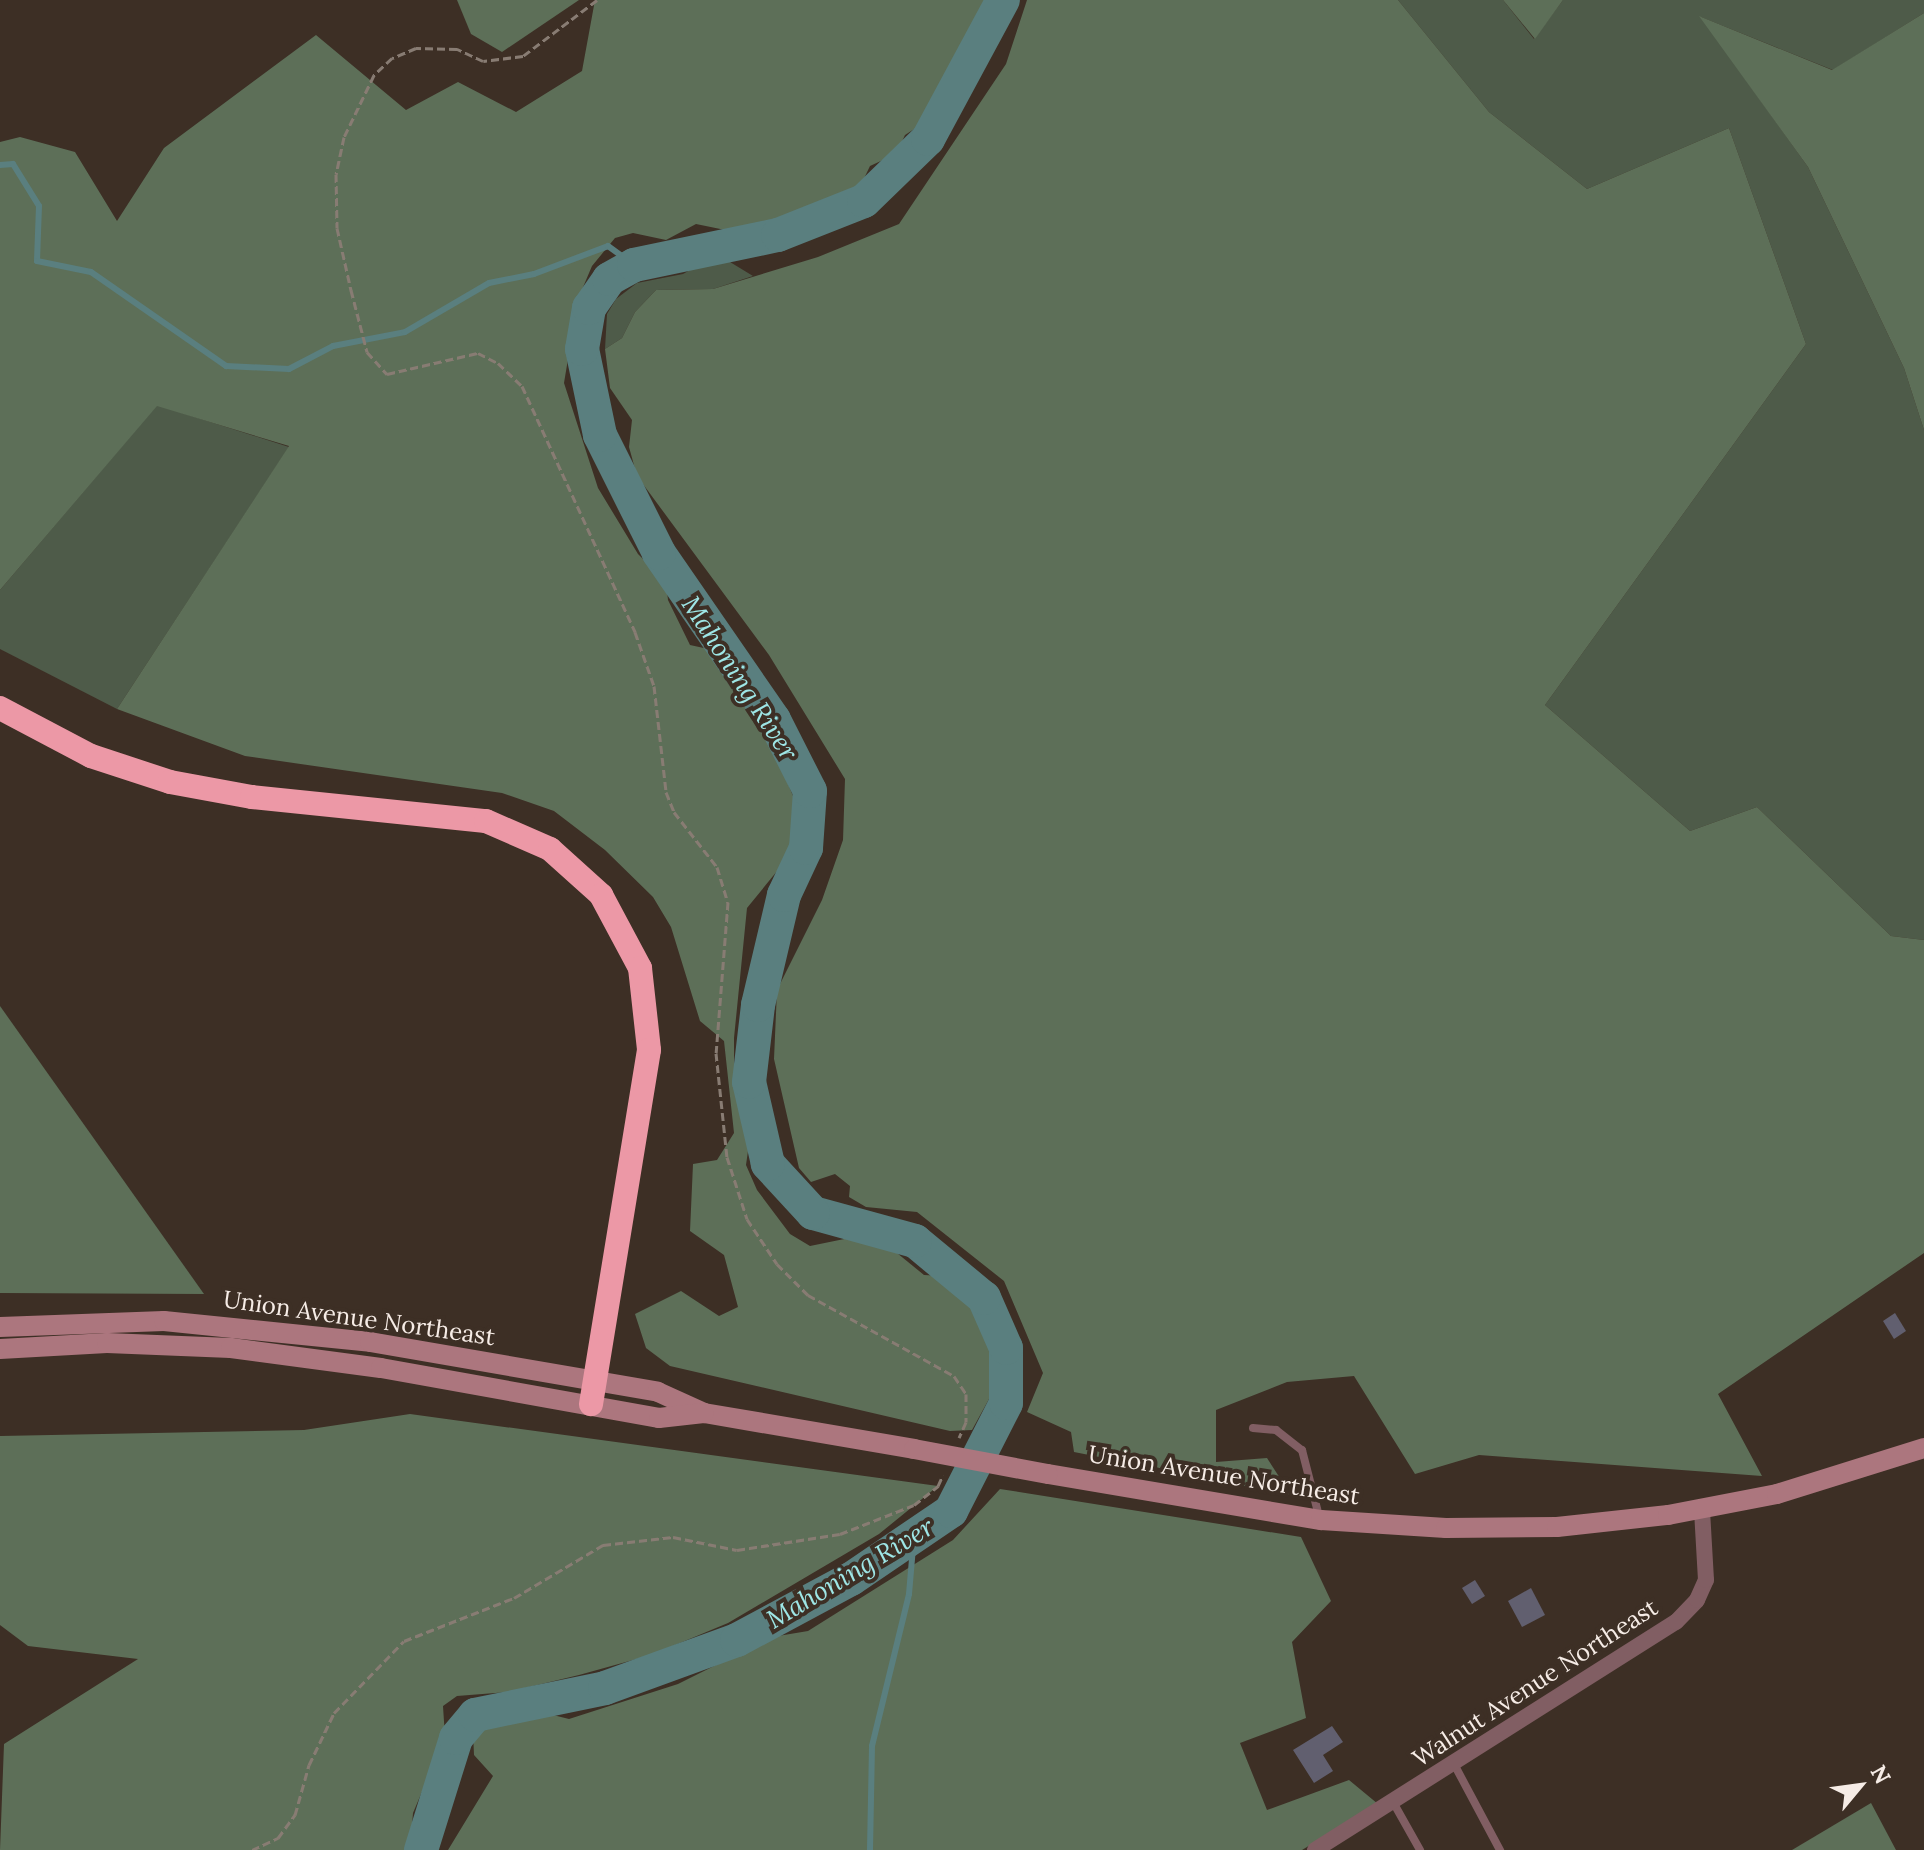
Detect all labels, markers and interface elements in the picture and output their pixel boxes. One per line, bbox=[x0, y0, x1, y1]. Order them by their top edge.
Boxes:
water label: Mahoning River bbox=[675, 590, 805, 766]
street label: Union Avenue Northeast bbox=[221, 1285, 497, 1351]
street label: Union Avenue Northeast bbox=[1086, 1439, 1362, 1511]
water label: Mahoning River bbox=[761, 1511, 939, 1635]
street label: Walnut Avenue Northeast bbox=[1407, 1593, 1663, 1773]
north arrow bbox=[1820, 1746, 1900, 1826]
text: N bbox=[1865, 1760, 1897, 1789]

